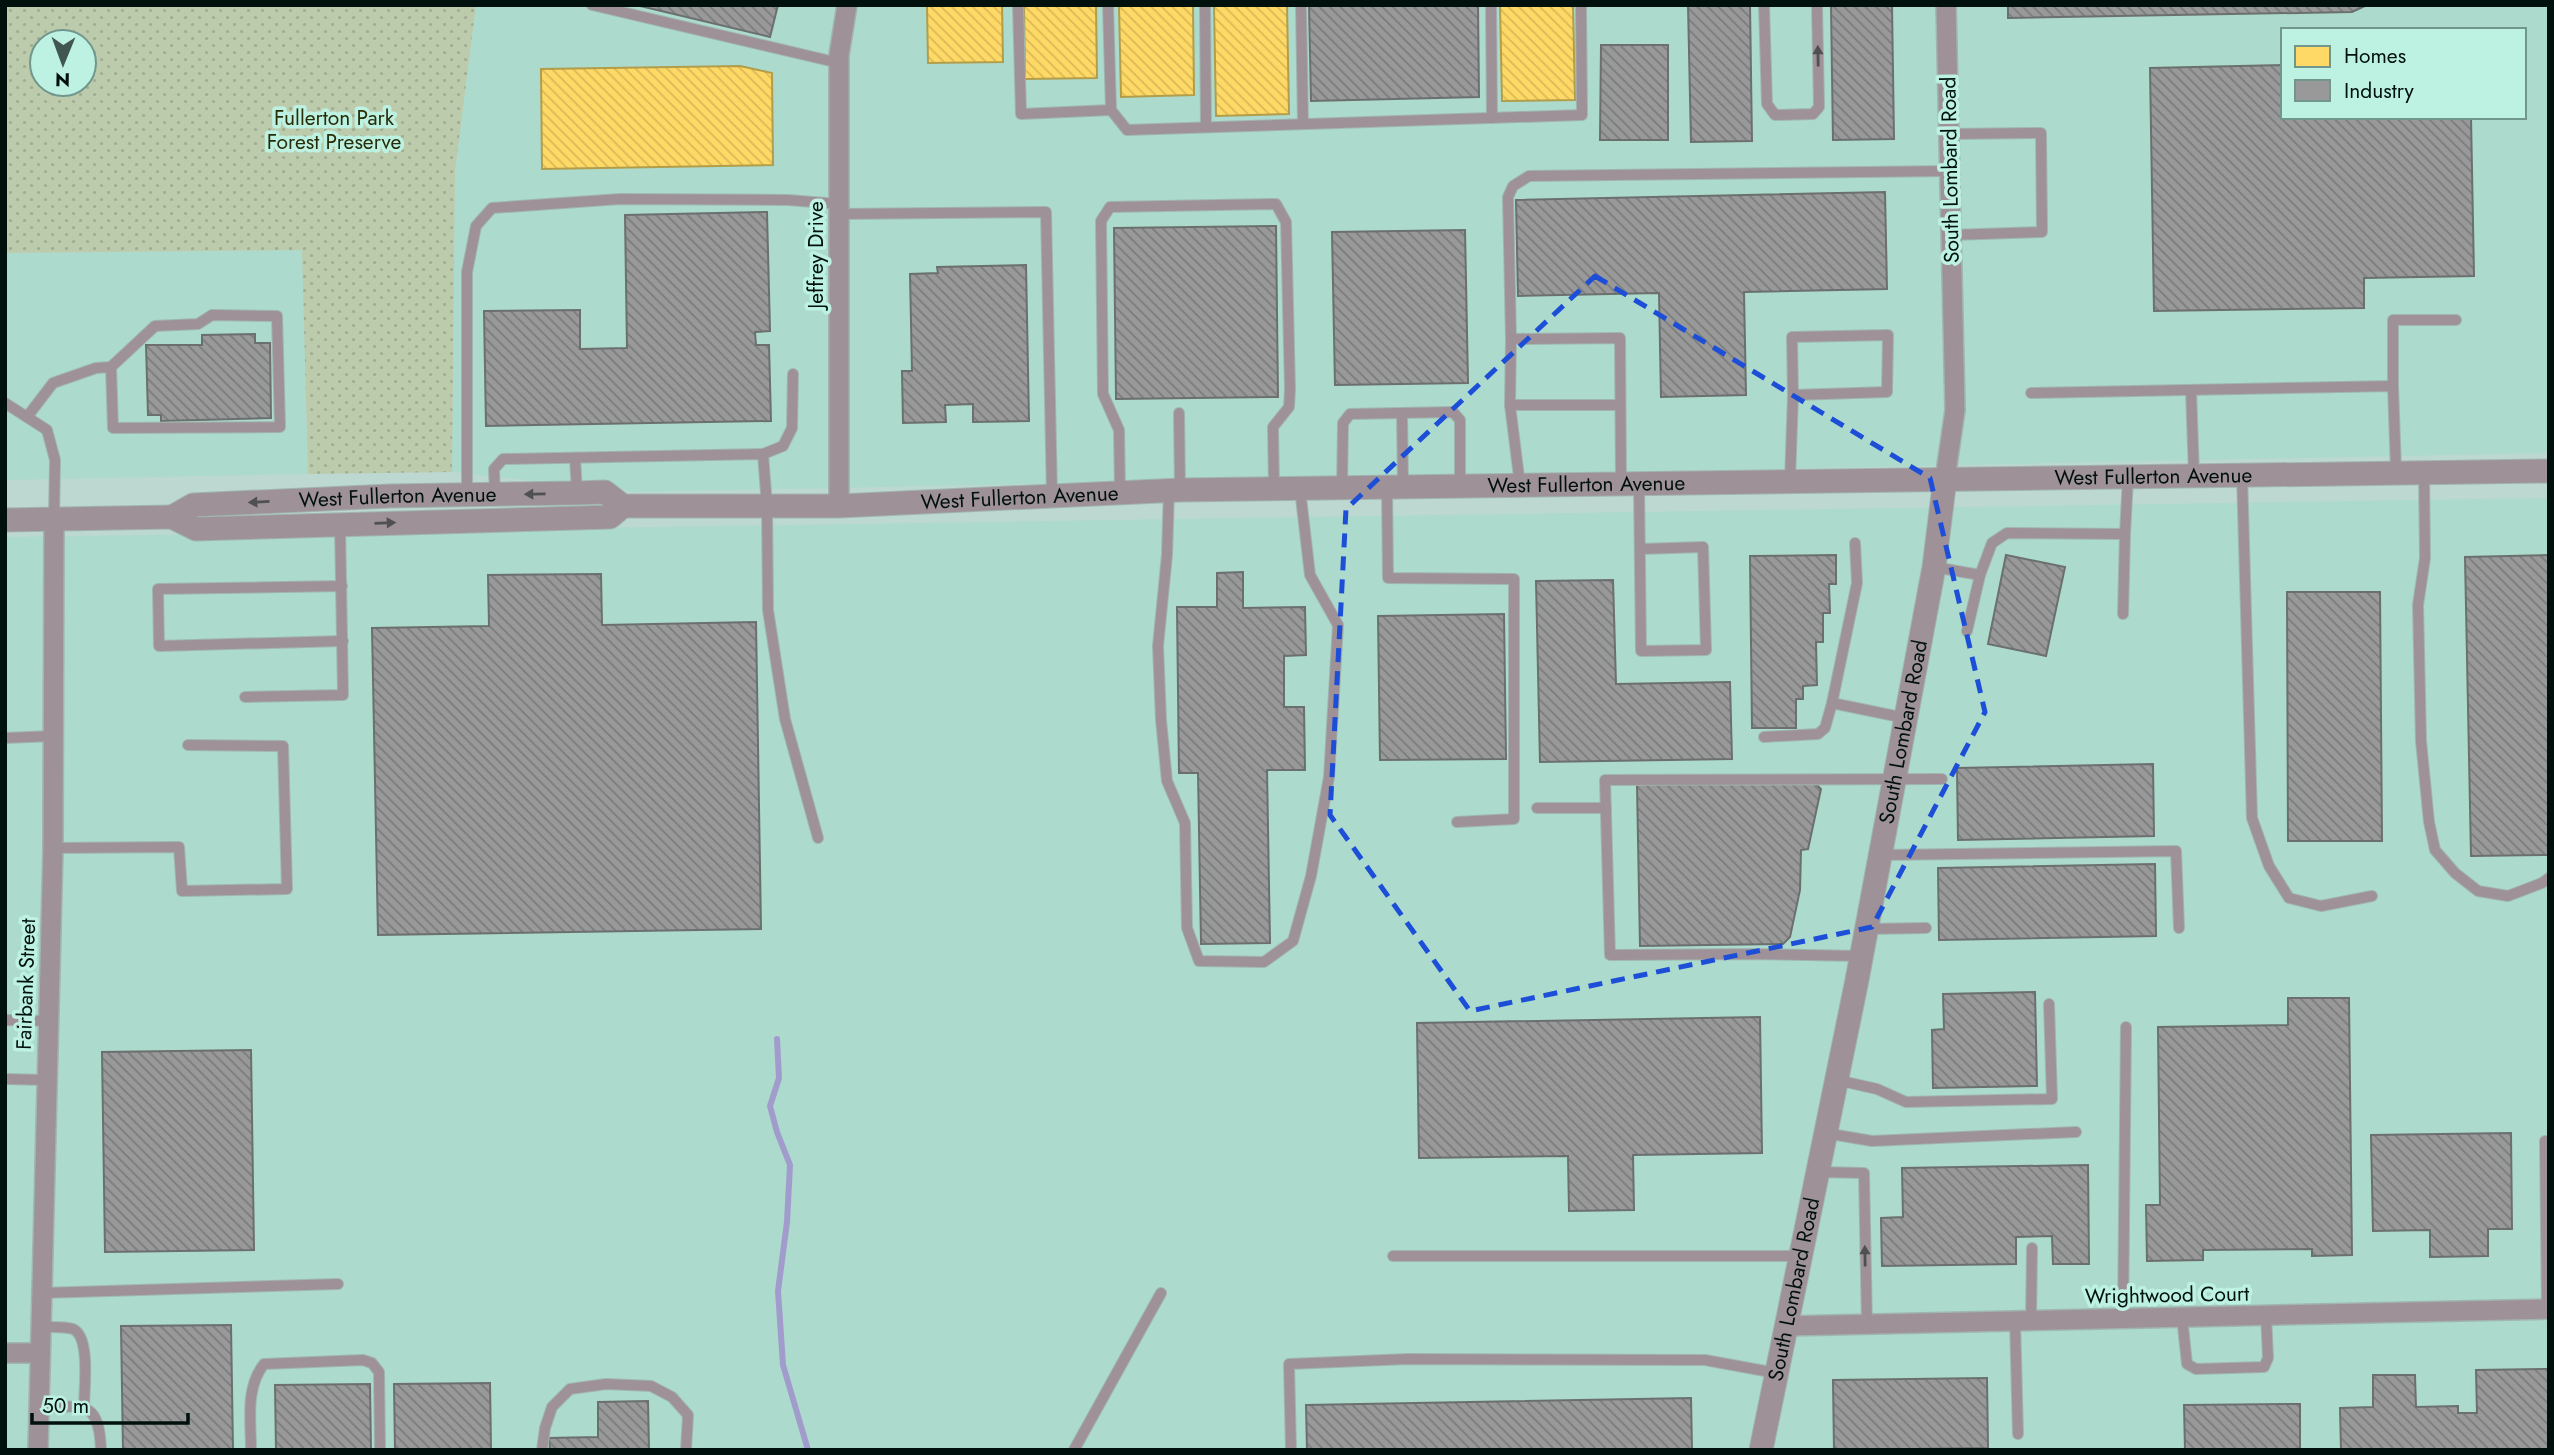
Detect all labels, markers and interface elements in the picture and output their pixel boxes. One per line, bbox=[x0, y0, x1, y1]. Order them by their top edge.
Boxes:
north arrow bbox=[28, 28, 98, 98]
legend bbox=[2281, 28, 2526, 119]
text: Homes bbox=[2344, 41, 2406, 71]
one-way arrow bbox=[1812, 45, 1824, 67]
text: N bbox=[55, 66, 70, 93]
street label: South Lombard Road bbox=[1933, 76, 1967, 264]
text: Industry bbox=[2344, 76, 2415, 106]
park label: Fullerton Park Forest Preserve bbox=[267, 103, 401, 157]
street label: Jeffrey Drive bbox=[801, 201, 831, 312]
street label: West Fullerton Avenue bbox=[2054, 460, 2253, 493]
street label: West Fullerton Avenue bbox=[1487, 468, 1686, 501]
street label: West Fullerton Avenue bbox=[920, 478, 1119, 517]
street label: West Fullerton Avenue bbox=[298, 479, 497, 515]
one-way arrow bbox=[524, 488, 546, 499]
one-way arrow bbox=[248, 497, 270, 508]
one-way arrow bbox=[374, 518, 396, 529]
street label: South Lombard Road bbox=[1871, 637, 1935, 826]
street label: Fairbank Street bbox=[9, 918, 43, 1050]
street label: South Lombard Road bbox=[1760, 1195, 1827, 1384]
one-way arrow bbox=[1860, 1245, 1871, 1267]
street label: Wrightwood Court bbox=[2085, 1279, 2249, 1311]
scale bar bbox=[32, 1382, 187, 1426]
text: 50 m bbox=[42, 1391, 89, 1421]

